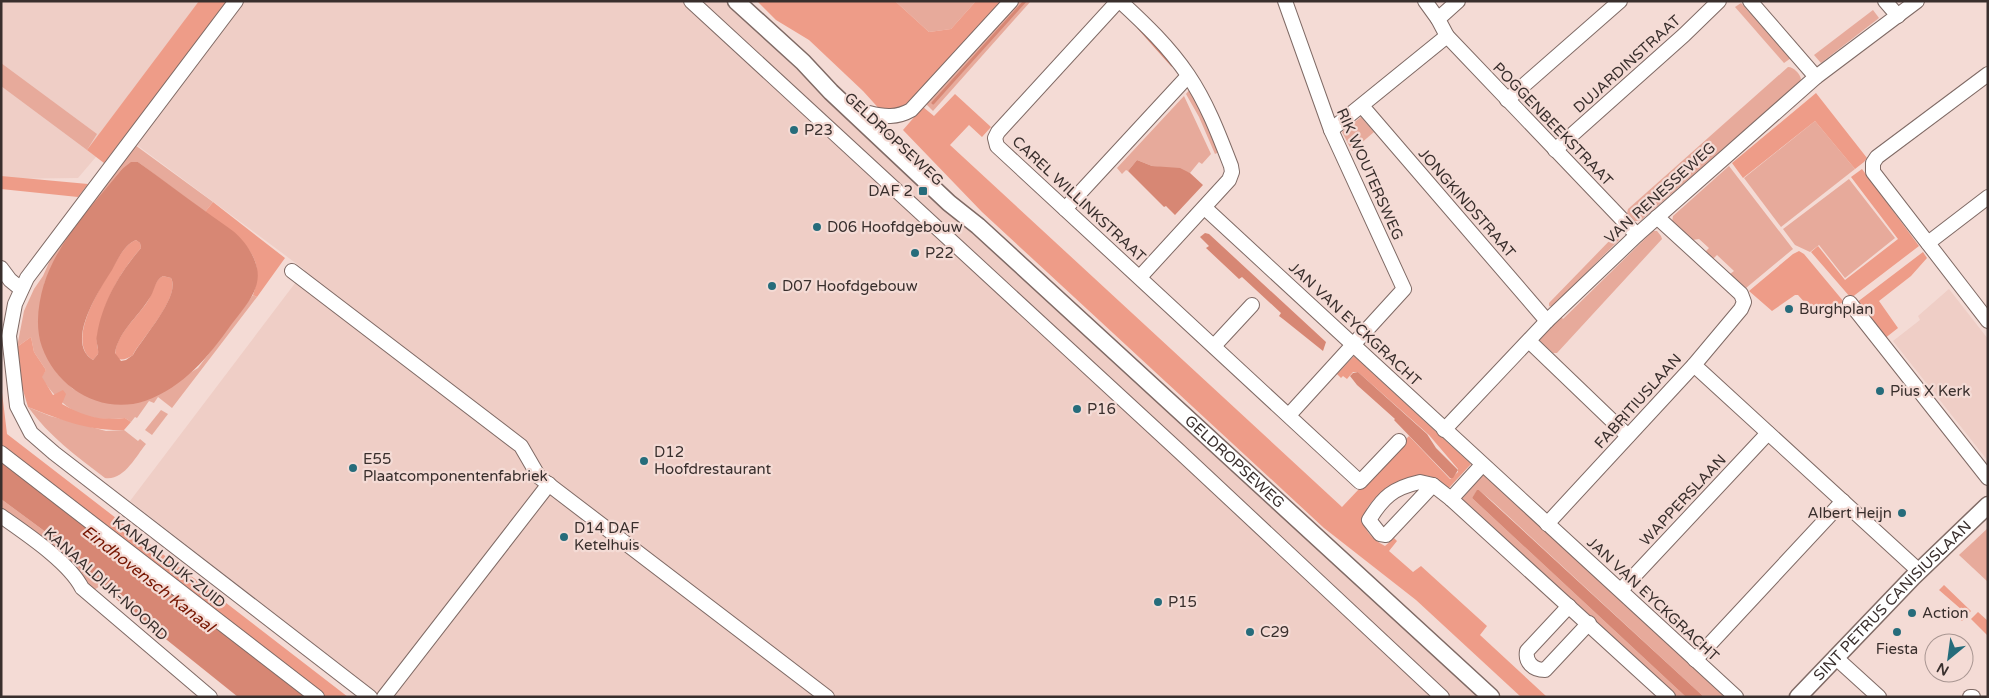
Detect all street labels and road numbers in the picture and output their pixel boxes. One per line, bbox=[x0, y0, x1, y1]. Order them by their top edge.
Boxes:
street label: DUJARDINSTRAAT bbox=[1570, 11, 1684, 117]
street label: POGGENBEEKSTRAAT bbox=[1489, 58, 1617, 190]
street label: GELDROPSEWEG bbox=[841, 89, 947, 189]
street label: RIK WOUTERSWEG bbox=[1333, 105, 1407, 243]
street label: CAREL WILLINKSTRAAT bbox=[1008, 132, 1150, 266]
street label: VAN RENESSEWEG bbox=[1601, 139, 1719, 247]
street label: JONGKINDSTRAAT bbox=[1415, 145, 1519, 261]
street label: JAN VAN EYCKGRACHT bbox=[1285, 258, 1425, 390]
street label: FABRITIUSLAAN bbox=[1591, 350, 1685, 452]
street label: GELDROPSEWEG bbox=[1181, 411, 1288, 512]
street label: WAPPERSLAAN bbox=[1636, 451, 1730, 549]
street label: KANAALDIJK-ZUID bbox=[109, 512, 229, 612]
street label: SINT PETRUS CANISIUSLAAN bbox=[1810, 517, 1976, 683]
street label: KANAALDIJK-NOORD bbox=[40, 524, 172, 644]
street label: JAN VAN EYCKGRACHT bbox=[1583, 533, 1723, 665]

